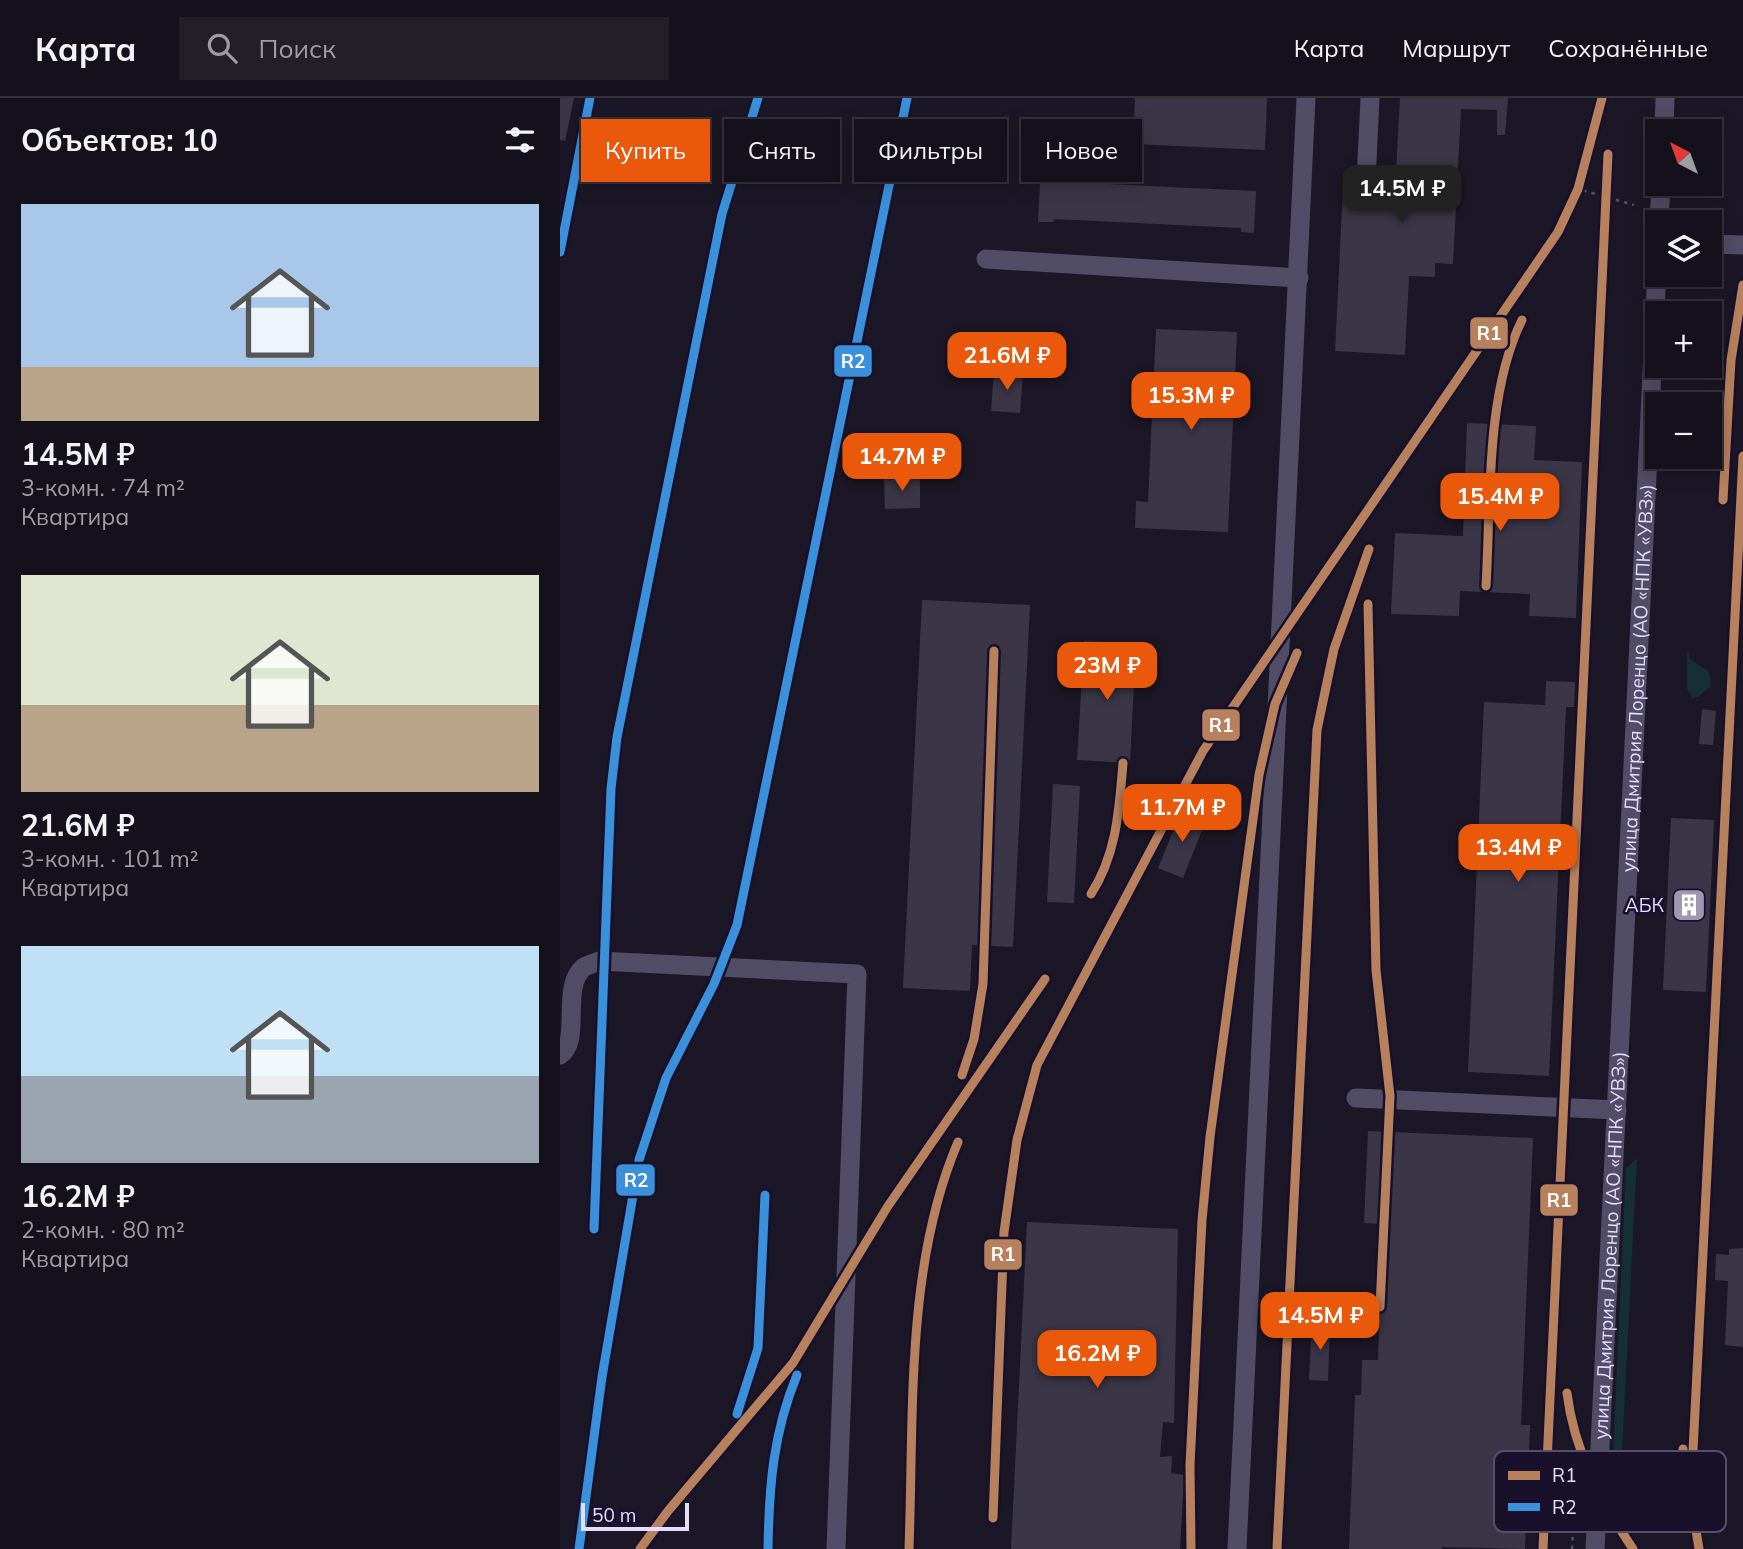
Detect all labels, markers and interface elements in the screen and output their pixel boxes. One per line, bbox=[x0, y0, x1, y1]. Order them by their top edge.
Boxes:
search box bbox=[179, 17, 669, 80]
text: Карта bbox=[35, 28, 137, 69]
icon: search bbox=[203, 29, 241, 67]
text: Поиск bbox=[259, 32, 336, 65]
text: Карта bbox=[1294, 33, 1364, 63]
text: Маршрут bbox=[1402, 33, 1510, 63]
text: Сохранённые bbox=[1548, 33, 1708, 63]
chip: Купить bbox=[581, 119, 710, 182]
chip: Снять bbox=[724, 119, 840, 182]
chip: Фильтры bbox=[854, 119, 1007, 182]
chip: Новое bbox=[1021, 119, 1142, 182]
north arrow bbox=[1645, 119, 1722, 196]
map controls bbox=[1645, 119, 1722, 469]
text: Объектов: 10 bbox=[21, 121, 218, 159]
icon: filters bbox=[501, 121, 539, 159]
pin: 14.5M ₽ bbox=[1337, 166, 1467, 225]
text: 14.5M ₽ bbox=[1358, 173, 1446, 202]
button: layers bbox=[1645, 210, 1722, 287]
icon: home bbox=[217, 250, 343, 376]
button: + bbox=[1645, 301, 1722, 378]
line badge: R1 bbox=[1469, 316, 1509, 350]
text: R1 bbox=[1477, 321, 1501, 345]
pin: 21.6M ₽ bbox=[942, 332, 1072, 392]
text: 21.6M ₽ bbox=[963, 340, 1051, 369]
line badge: R2 bbox=[833, 344, 873, 378]
text: R2 bbox=[841, 349, 865, 373]
pin: 15.3M ₽ bbox=[1126, 372, 1256, 432]
text: 15.3M ₽ bbox=[1147, 380, 1235, 409]
button: − bbox=[1645, 392, 1722, 469]
pin: 14.7M ₽ bbox=[837, 434, 967, 493]
text: 14.5M ₽ bbox=[21, 435, 135, 473]
text: 14.7M ₽ bbox=[858, 441, 946, 470]
text: 3-комн. · 74 m² bbox=[21, 473, 185, 502]
pin: 15.4M ₽ bbox=[1435, 474, 1565, 533]
text: 15.4M ₽ bbox=[1456, 481, 1544, 510]
street label: улица Дмитрия Лоренцо (АО «НПК «УВЗ») bbox=[1616, 483, 1659, 873]
text: Квартира bbox=[21, 502, 129, 531]
icon: home bbox=[217, 621, 343, 747]
pin: 23M ₽ bbox=[1058, 642, 1156, 702]
text: 23M ₽ bbox=[1073, 650, 1141, 679]
line badge: R1 bbox=[1201, 708, 1241, 742]
text: R1 bbox=[1209, 713, 1233, 737]
pin: 11.7M ₽ bbox=[1117, 784, 1247, 844]
text: 11.7M ₽ bbox=[1138, 792, 1226, 821]
text: 21.6M ₽ bbox=[21, 806, 135, 844]
pin: 13.4M ₽ bbox=[1453, 824, 1583, 884]
text: 13.4M ₽ bbox=[1474, 832, 1562, 861]
text: 3-комн. · 101 m² bbox=[21, 844, 199, 873]
text: Квартира bbox=[21, 873, 129, 902]
building icon: АБК bbox=[1670, 886, 1708, 924]
place label: АБК bbox=[1625, 893, 1665, 917]
icon: home bbox=[217, 992, 343, 1118]
street label: улица Дмитрия Лоренцо (АО «НПК «УВЗ») bbox=[1588, 1051, 1631, 1440]
line badge: R2 bbox=[615, 1163, 656, 1197]
text: R2 bbox=[624, 1168, 648, 1192]
text: 16.2M ₽ bbox=[21, 1177, 135, 1215]
line badge: R1 bbox=[1539, 1183, 1579, 1217]
text: R1 bbox=[1547, 1188, 1571, 1212]
text: 2-комн. · 80 m² bbox=[21, 1215, 185, 1244]
line badge: R1 bbox=[983, 1238, 1023, 1271]
text: R1 bbox=[991, 1242, 1015, 1266]
text: Квартира bbox=[21, 1244, 129, 1273]
pin: 14.5M ₽ bbox=[1255, 1292, 1385, 1352]
text: 14.5M ₽ bbox=[1276, 1300, 1364, 1329]
pin: 16.2M ₽ bbox=[1032, 1330, 1162, 1390]
text: 16.2M ₽ bbox=[1053, 1338, 1141, 1367]
legend bbox=[1494, 1451, 1726, 1532]
text: R1 bbox=[1552, 1463, 1577, 1487]
text: R2 bbox=[1552, 1495, 1577, 1519]
scale bar bbox=[581, 1500, 690, 1532]
text: 50 m bbox=[592, 1503, 636, 1527]

